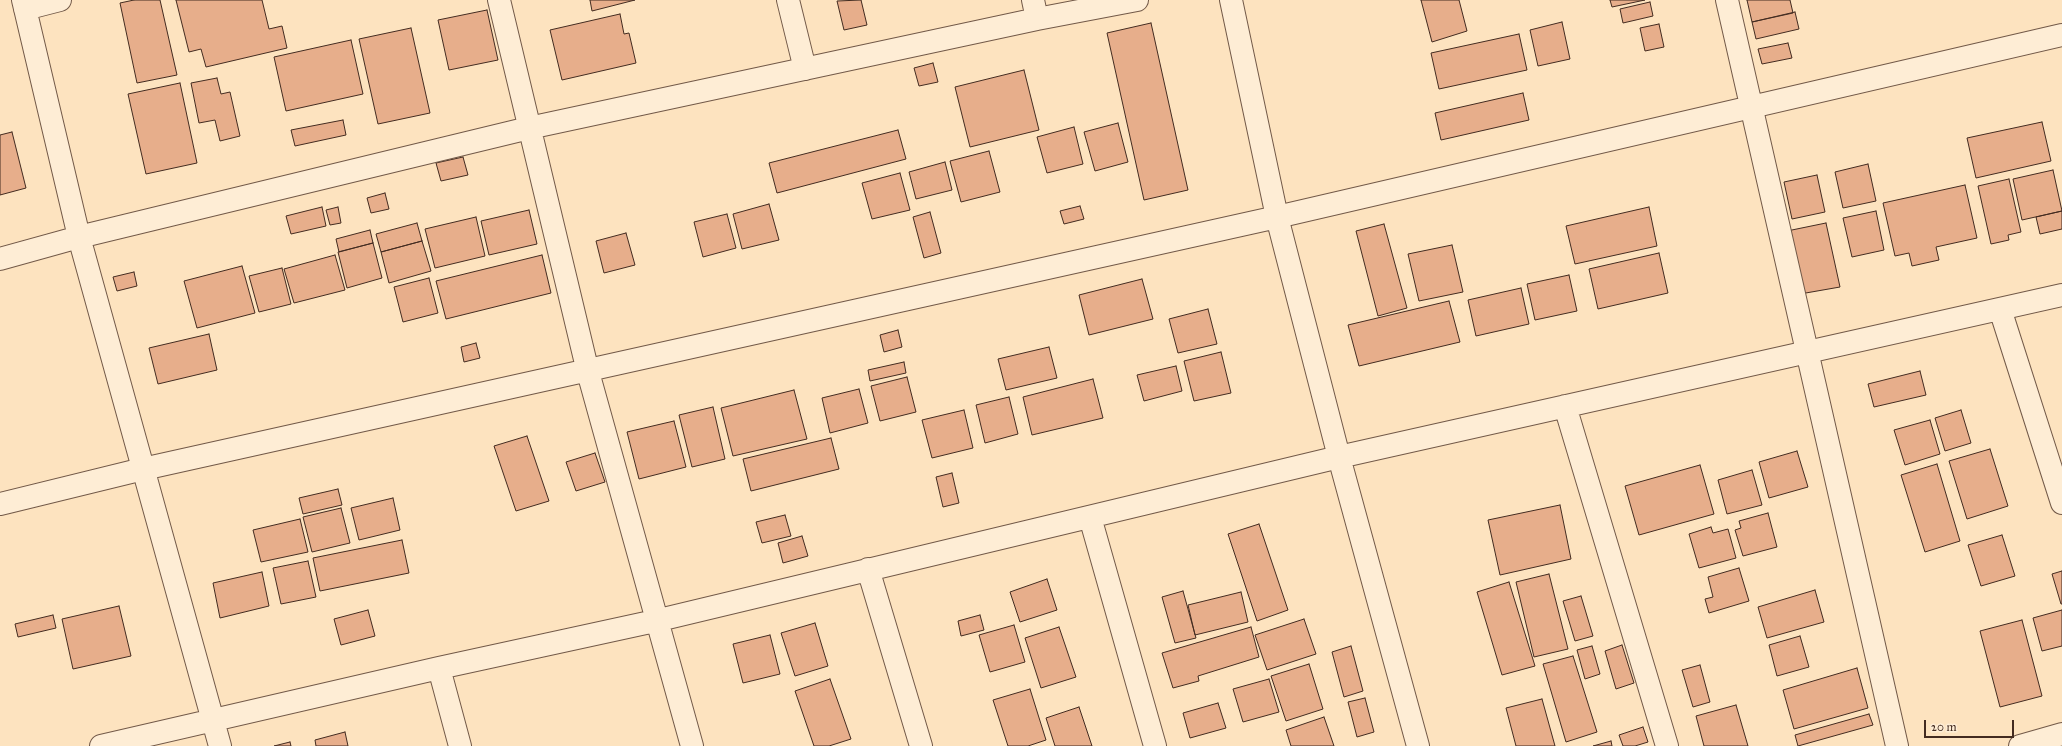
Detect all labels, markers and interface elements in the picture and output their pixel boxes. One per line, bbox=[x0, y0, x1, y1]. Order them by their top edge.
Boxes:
scale bar bbox=[1926, 712, 2016, 738]
text: 20 m bbox=[1931, 720, 1957, 734]

